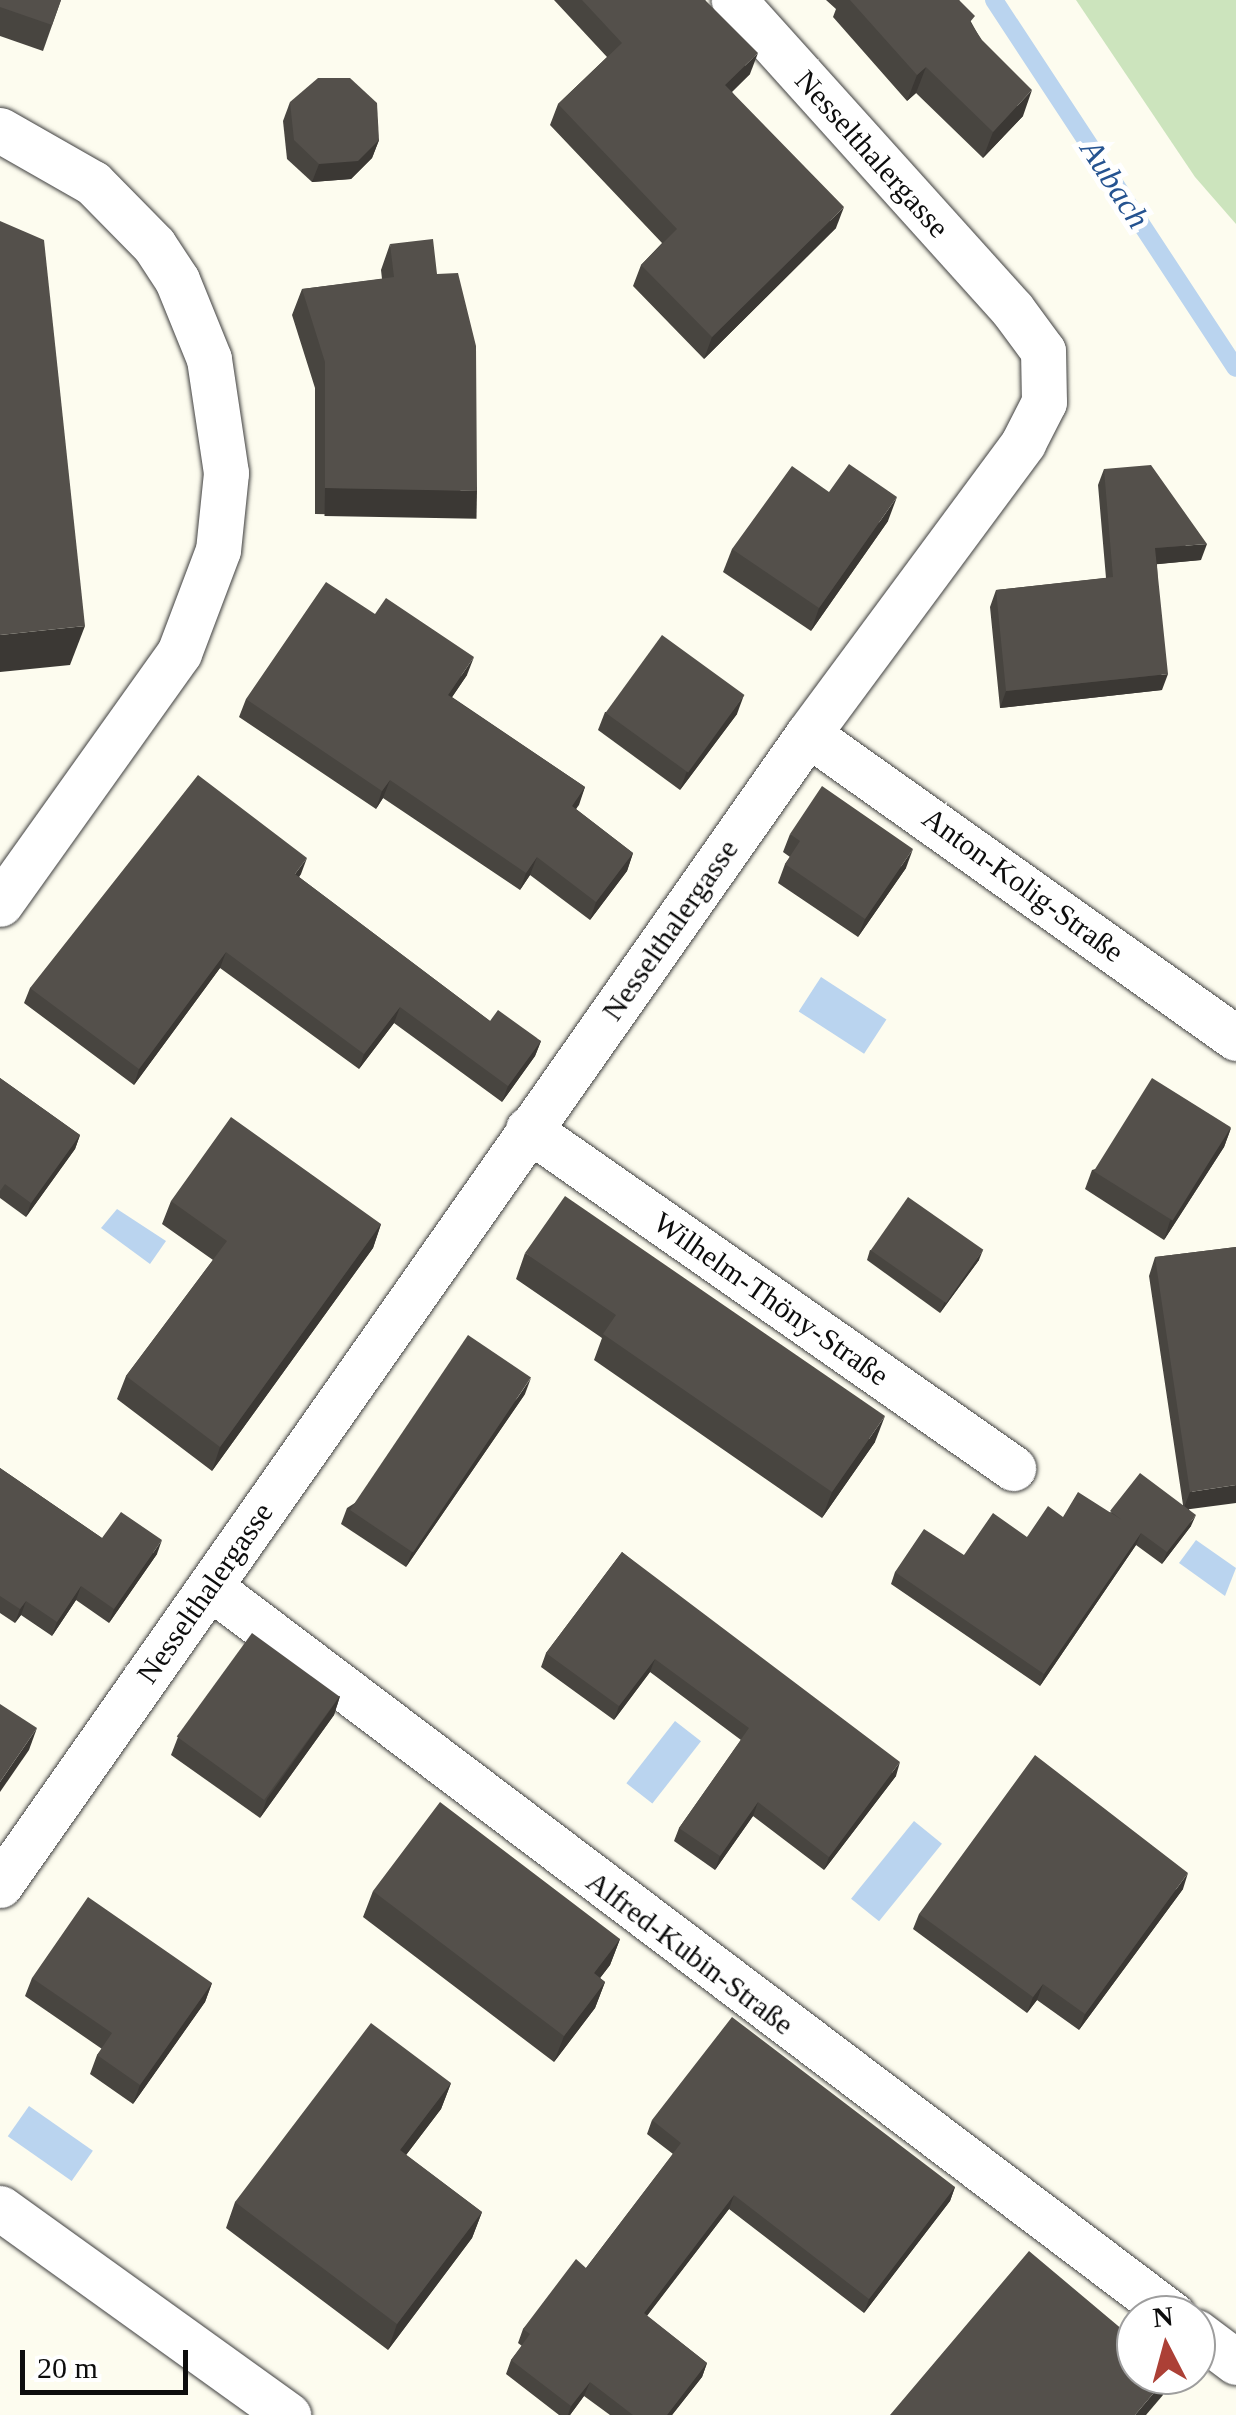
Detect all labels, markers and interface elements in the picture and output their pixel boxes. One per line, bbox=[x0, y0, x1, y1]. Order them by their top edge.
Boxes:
street label: Nesselthalergasse bbox=[787, 63, 957, 245]
water label: Aubach bbox=[1072, 133, 1158, 235]
street label: Anton-Kolig-Straße bbox=[915, 800, 1131, 970]
street label: Nesselthalergasse bbox=[594, 833, 746, 1027]
street label: Wilhelm-Thöny-Straße bbox=[647, 1204, 895, 1394]
street label: Nesselthalergasse bbox=[129, 1496, 281, 1690]
street label: Alfred-Kubin-Straße bbox=[579, 1863, 801, 2043]
north arrow bbox=[1116, 2295, 1216, 2395]
text: N bbox=[1151, 2300, 1175, 2333]
scale bar bbox=[25, 2330, 192, 2392]
text: 20 m bbox=[37, 2351, 98, 2384]

